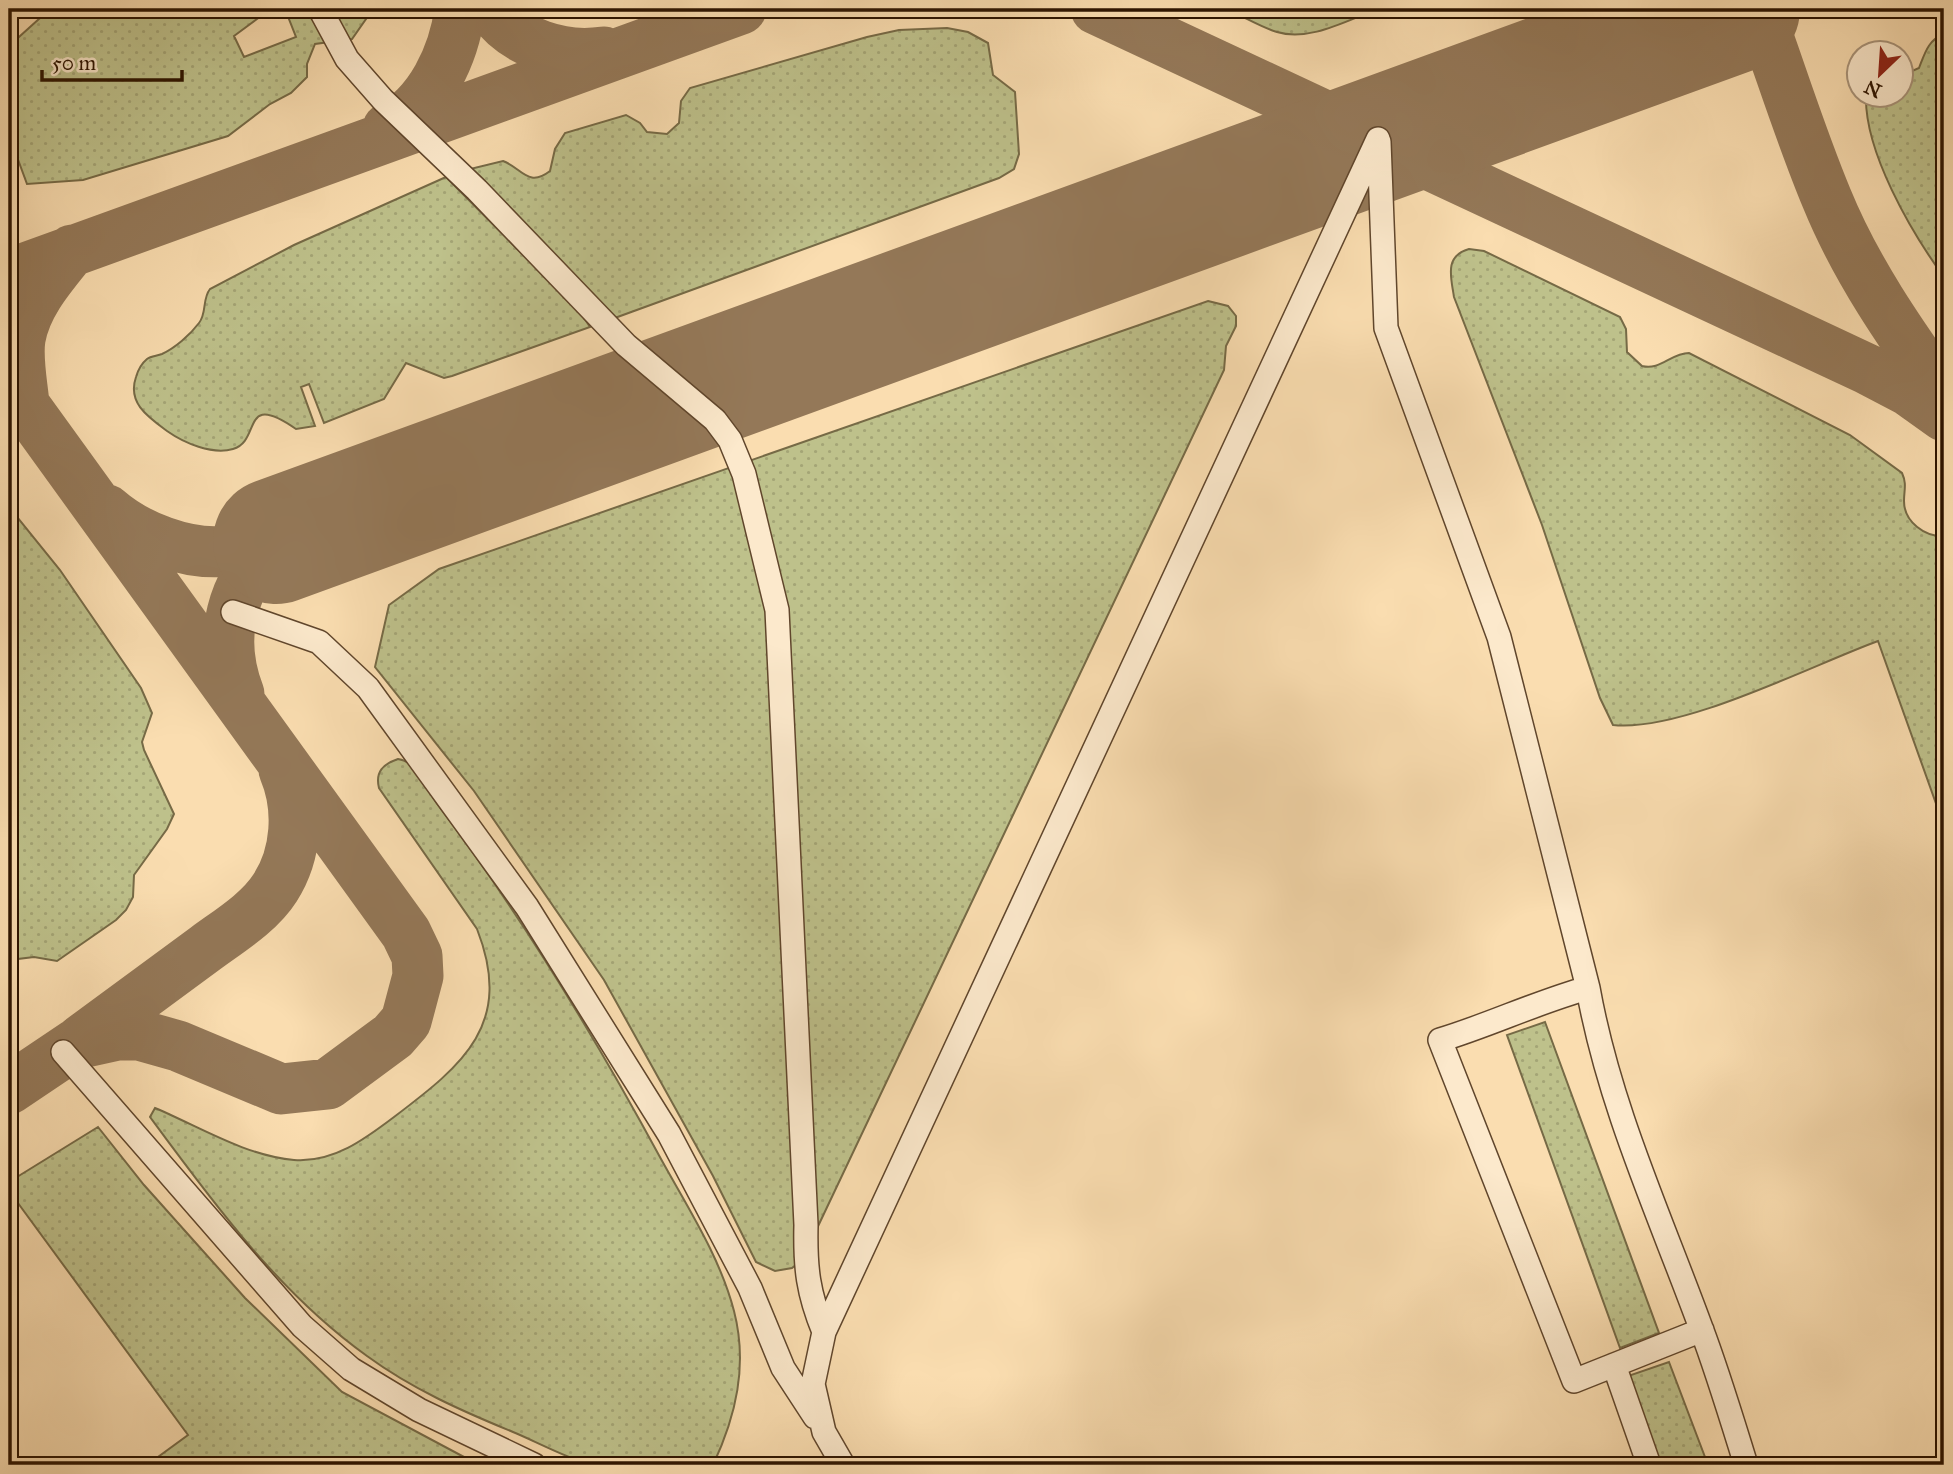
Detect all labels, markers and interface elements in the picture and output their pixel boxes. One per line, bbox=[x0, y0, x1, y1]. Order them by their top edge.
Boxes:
scale bar bbox=[42, 38, 182, 82]
north arrow bbox=[1844, 38, 1914, 108]
text: 50 m bbox=[52, 50, 97, 76]
text: N bbox=[1861, 75, 1885, 103]

